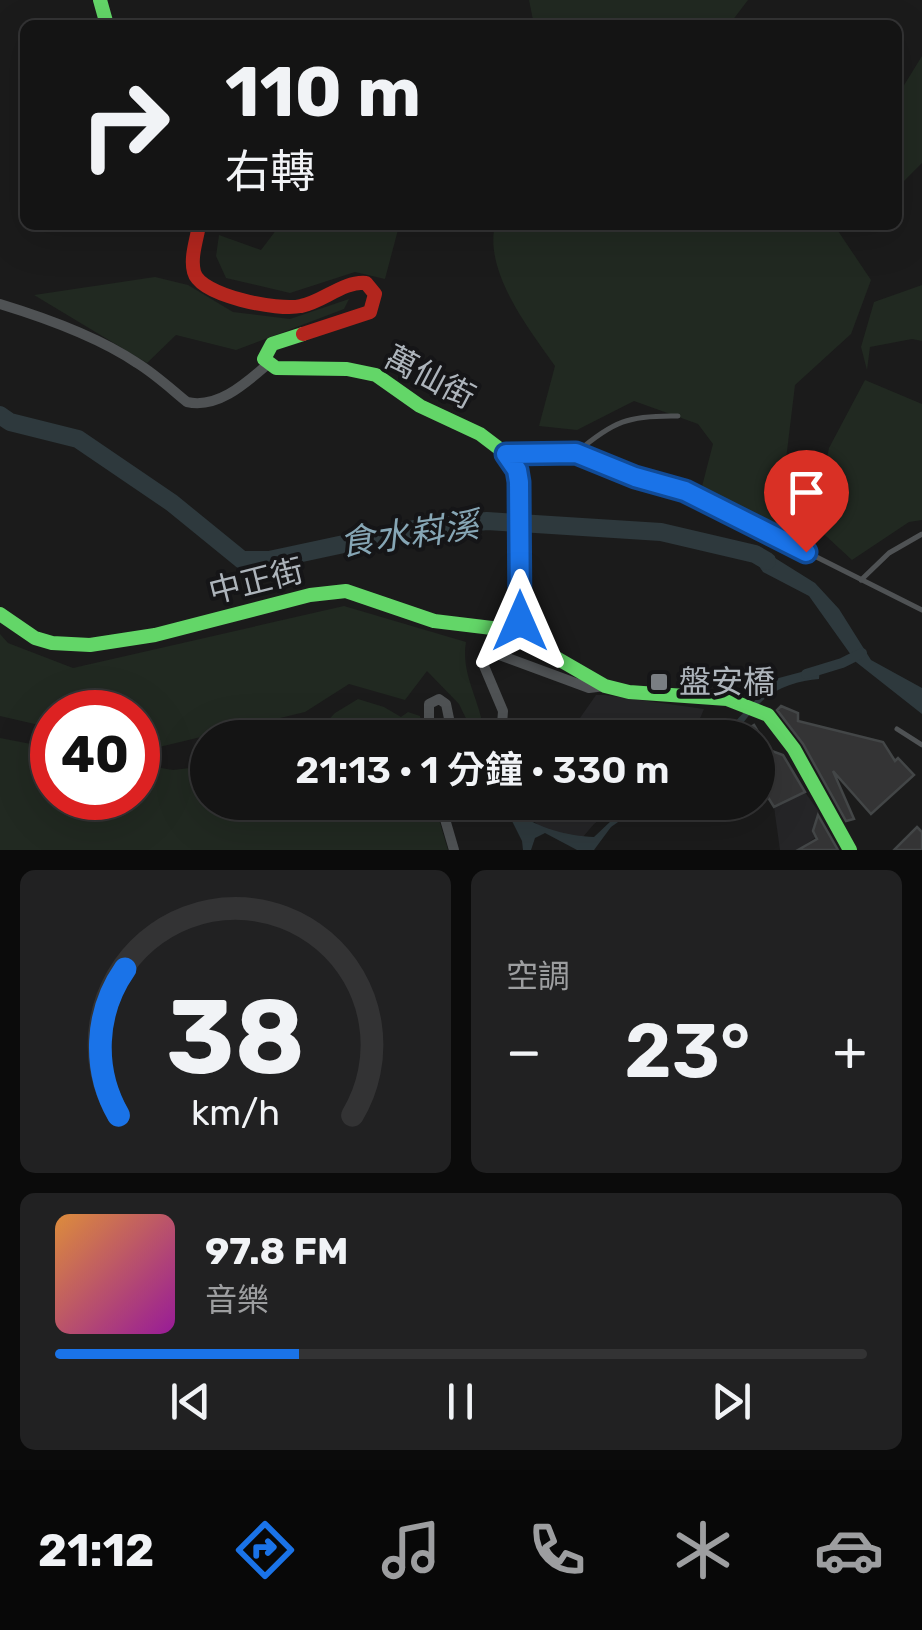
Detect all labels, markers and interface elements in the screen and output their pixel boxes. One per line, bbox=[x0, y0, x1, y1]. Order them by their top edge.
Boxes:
text: 110 m bbox=[225, 51, 421, 134]
icon: right bbox=[60, 60, 190, 190]
text: 右轉 bbox=[225, 145, 315, 198]
street label: 萬仙街 bbox=[379, 338, 481, 416]
pin bbox=[764, 450, 849, 553]
icon: arrive bbox=[779, 465, 834, 520]
water label: 食水嵙溪 bbox=[337, 503, 486, 565]
street label: 中正街 bbox=[205, 551, 307, 611]
position arrow bbox=[468, 569, 572, 673]
place label: 盤安橋 bbox=[679, 663, 775, 701]
marker: 盤安橋 bbox=[648, 671, 670, 693]
speed limit sign: 40 bbox=[30, 690, 160, 820]
text: 21:13 · 1 分鐘 · 330 m bbox=[295, 747, 670, 793]
text: 空調 bbox=[506, 957, 570, 995]
text: 38 bbox=[166, 976, 305, 1099]
text: 23° bbox=[624, 1007, 750, 1096]
text: − bbox=[506, 1019, 542, 1084]
text: + bbox=[833, 1019, 867, 1084]
text: km/h bbox=[191, 1092, 280, 1134]
text: 97.8 FM bbox=[205, 1228, 348, 1274]
text: 音樂 bbox=[205, 1281, 269, 1319]
icon: previous bbox=[163, 1374, 218, 1429]
icon: pause bbox=[433, 1374, 488, 1429]
icon: next bbox=[704, 1374, 759, 1429]
icon: directions bbox=[230, 1515, 300, 1585]
icon: music bbox=[376, 1515, 446, 1585]
icon: phone bbox=[522, 1515, 592, 1585]
icon: climate bbox=[668, 1515, 738, 1585]
icon: car bbox=[814, 1515, 884, 1585]
text: 21:12 bbox=[38, 1524, 154, 1577]

